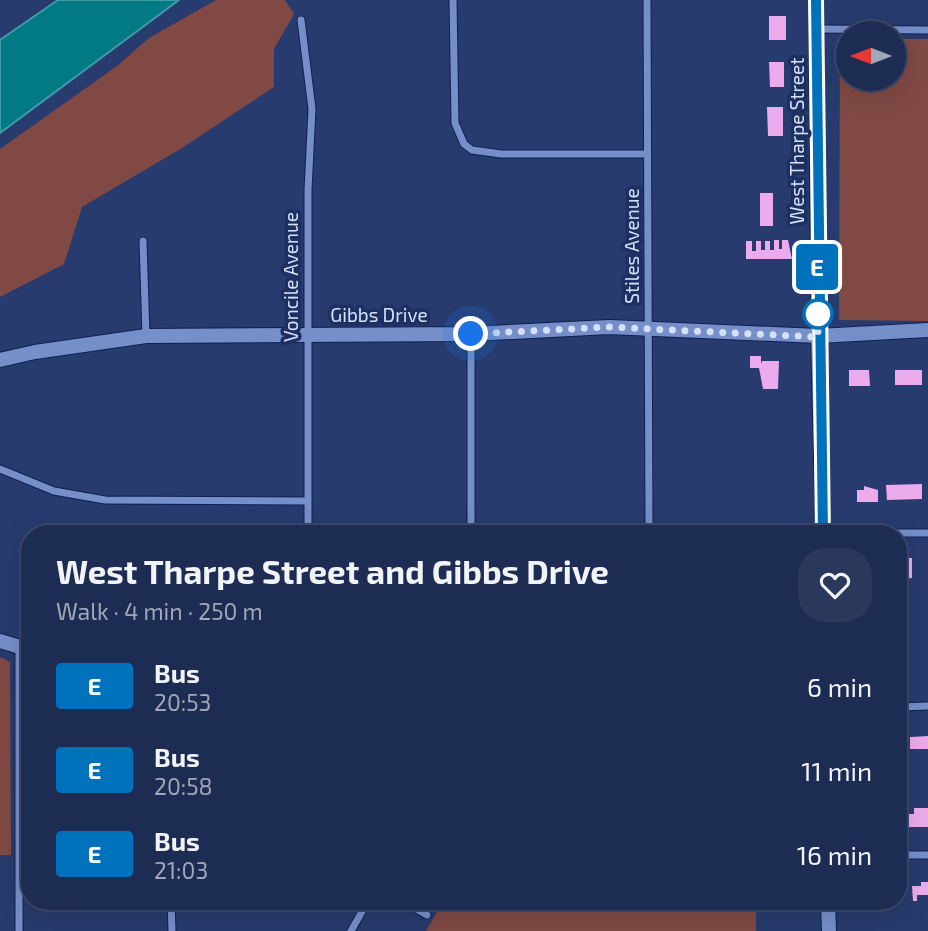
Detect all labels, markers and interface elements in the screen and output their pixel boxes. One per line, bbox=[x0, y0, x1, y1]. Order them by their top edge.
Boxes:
north arrow bbox=[836, 21, 906, 91]
map controls bbox=[836, 21, 906, 91]
street label: West Tharpe Street bbox=[785, 58, 808, 224]
street label: Stiles Avenue bbox=[620, 188, 643, 304]
street label: Voncile Avenue bbox=[279, 212, 302, 342]
line badge: E bbox=[794, 244, 840, 290]
text: E bbox=[810, 252, 824, 281]
unlabelled marker bbox=[803, 299, 833, 329]
street label: Gibbs Drive bbox=[330, 303, 428, 326]
your location bbox=[453, 316, 488, 351]
button: heart bbox=[798, 548, 872, 622]
text: West Tharpe Street and Gibbs Drive bbox=[56, 551, 609, 591]
text: Walk · 4 min · 250 m bbox=[56, 597, 263, 625]
text: Bus bbox=[154, 657, 200, 688]
text: E bbox=[88, 671, 101, 700]
text: 6 min bbox=[807, 671, 872, 702]
text: 20:53 bbox=[154, 688, 211, 716]
text: Bus bbox=[154, 741, 200, 772]
text: E bbox=[88, 755, 101, 784]
text: 11 min bbox=[801, 755, 872, 786]
text: 20:58 bbox=[154, 772, 213, 800]
text: Bus bbox=[154, 825, 200, 856]
text: E bbox=[88, 839, 101, 868]
text: 16 min bbox=[797, 839, 872, 870]
text: 21:03 bbox=[154, 856, 208, 884]

